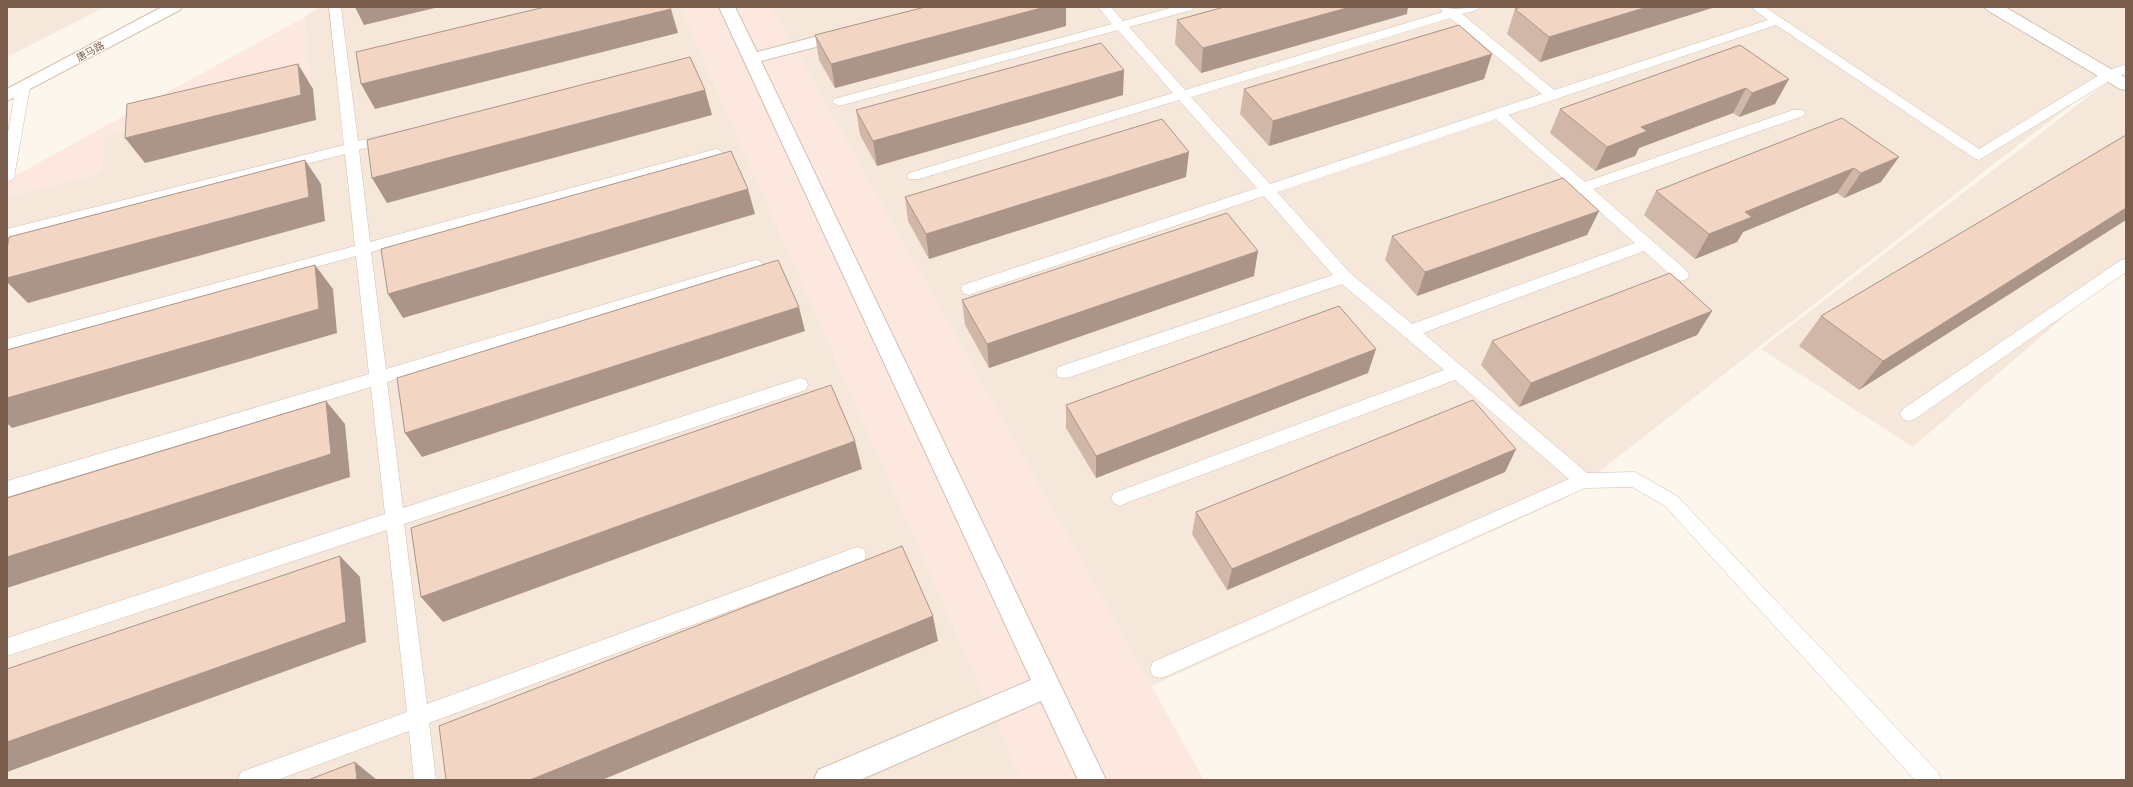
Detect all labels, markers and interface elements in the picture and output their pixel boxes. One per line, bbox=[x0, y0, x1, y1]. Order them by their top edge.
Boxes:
street label: 唐马路 bbox=[74, 40, 106, 63]

